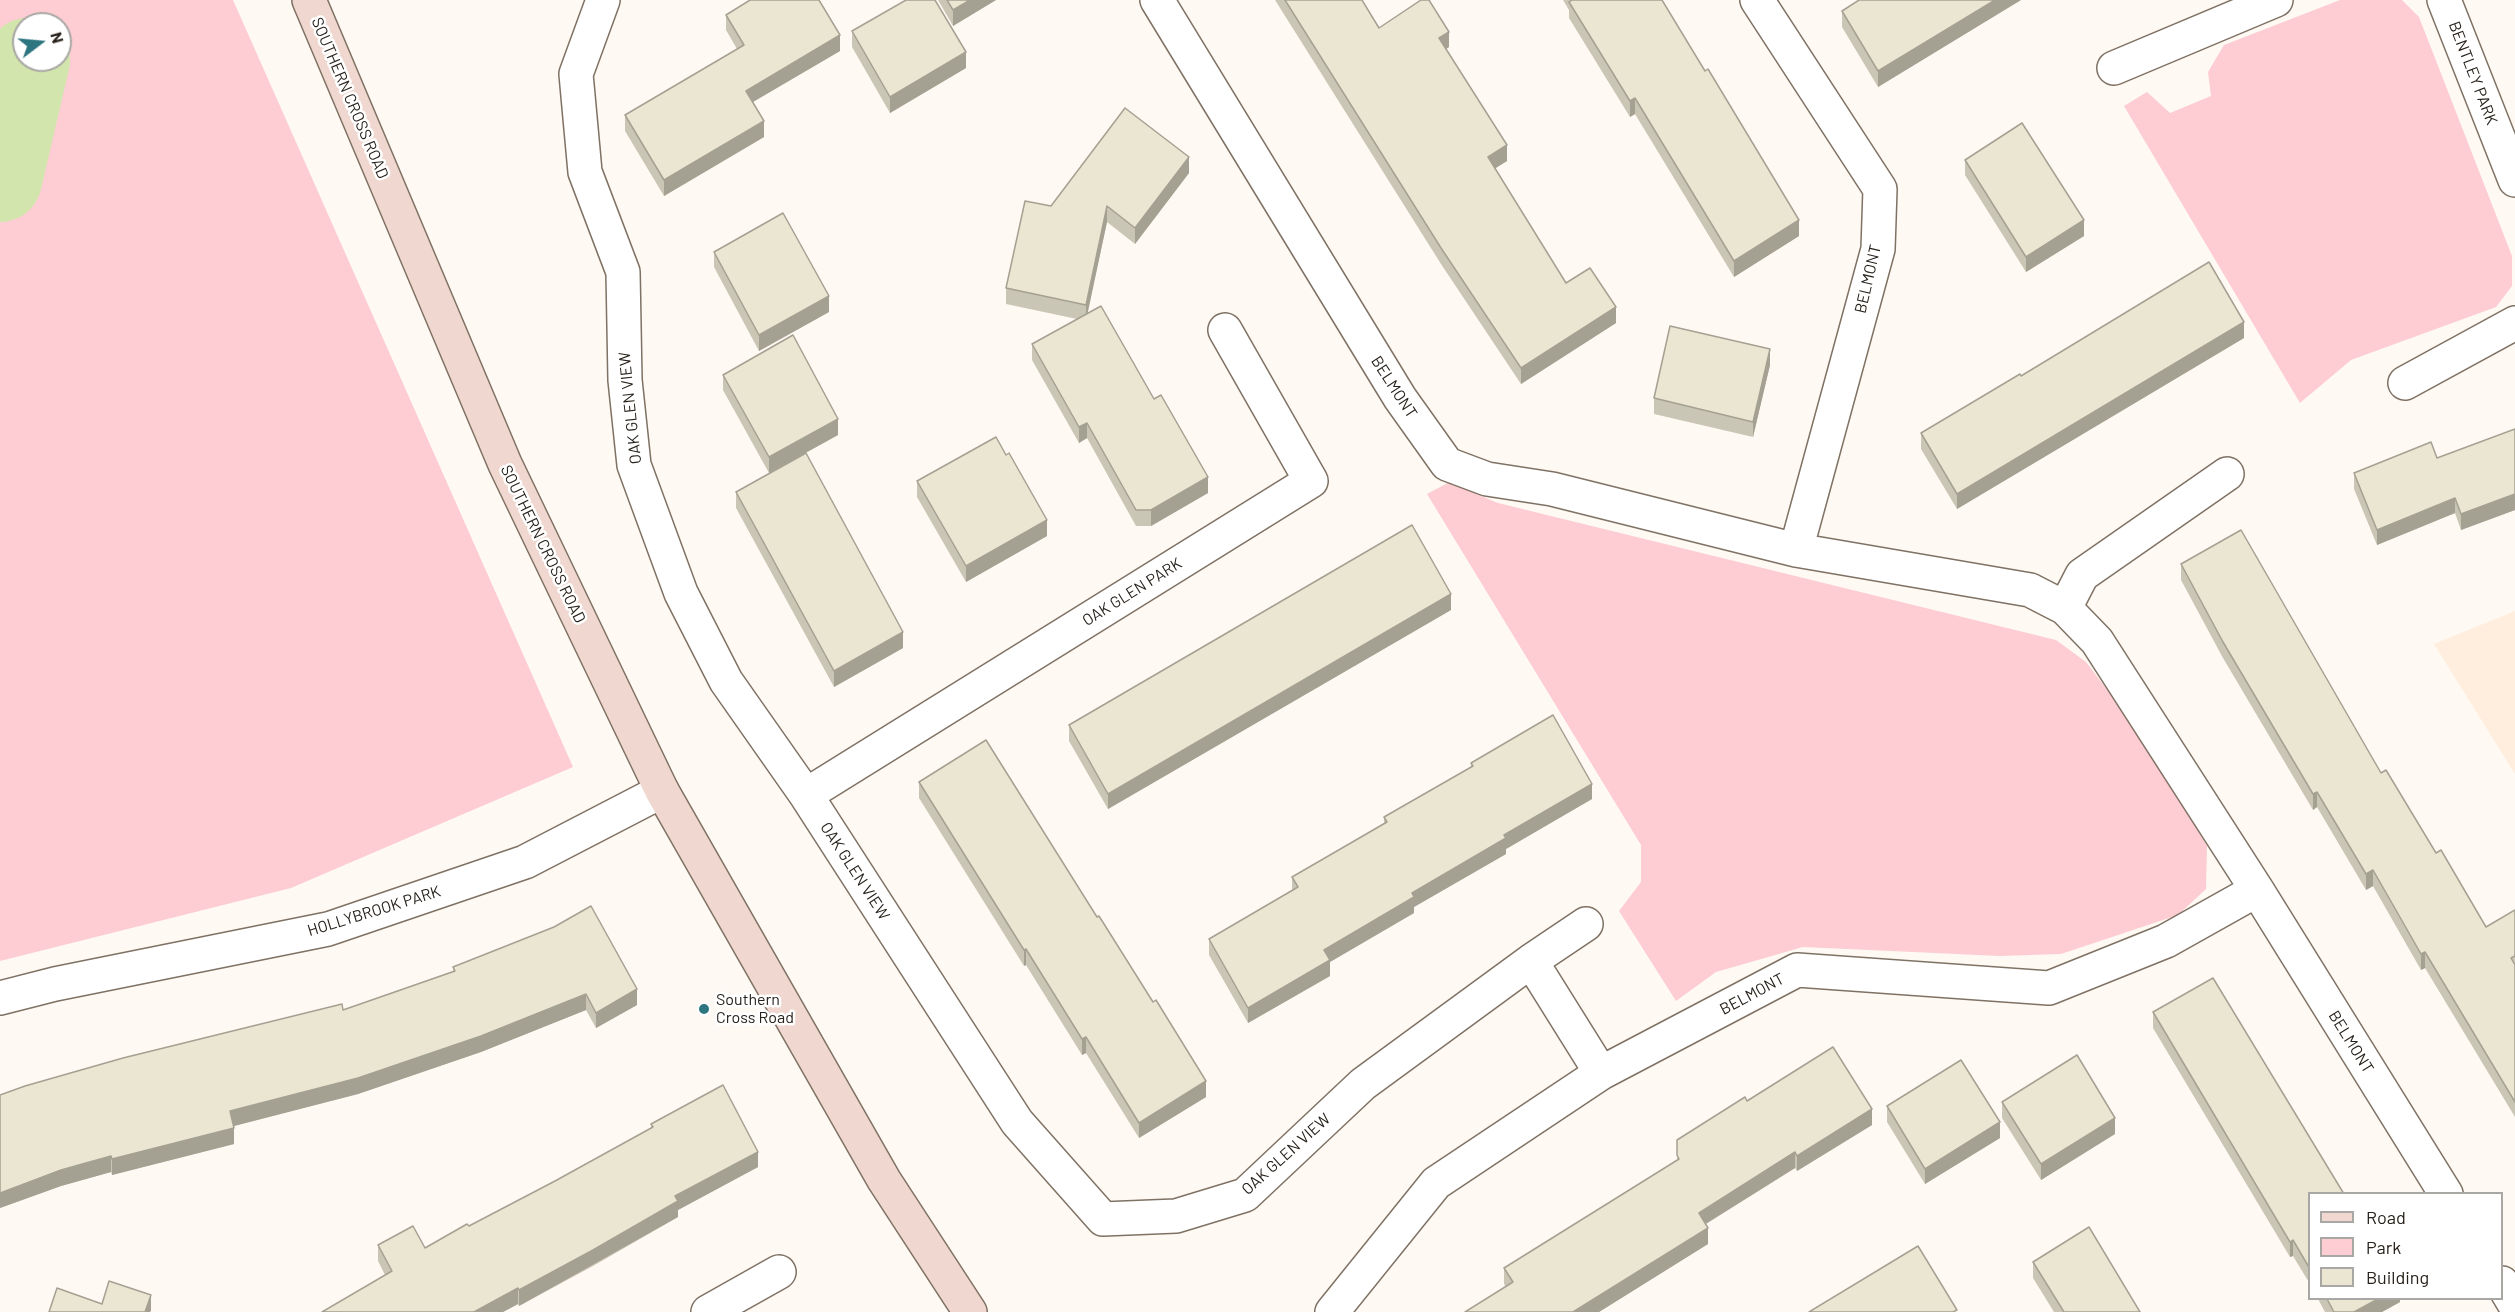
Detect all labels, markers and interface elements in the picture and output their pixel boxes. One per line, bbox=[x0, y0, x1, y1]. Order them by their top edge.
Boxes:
north arrow bbox=[12, 12, 72, 72]
street label: SOUTHERN CROSS ROAD bbox=[307, 14, 393, 182]
street label: BENTLEY PARK bbox=[2444, 19, 2502, 127]
text: N bbox=[47, 30, 68, 45]
street label: BELMONT bbox=[1851, 243, 1885, 315]
street label: OAK GLEN VIEW bbox=[615, 351, 645, 465]
street label: BELMONT bbox=[1367, 352, 1421, 422]
street label: SOUTHERN CROSS ROAD bbox=[496, 462, 590, 626]
street label: OAK GLEN PARK bbox=[1079, 554, 1185, 630]
street label: OAK GLEN VIEW bbox=[816, 818, 894, 924]
street label: HOLLYBROOK PARK bbox=[305, 882, 443, 940]
street label: BELMONT bbox=[1717, 969, 1787, 1019]
place label: Southern Cross Road bbox=[716, 990, 794, 1028]
marker: Southern Cross Road bbox=[697, 1002, 711, 1016]
street label: BELMONT bbox=[2324, 1007, 2378, 1077]
street label: OAK GLEN VIEW bbox=[1238, 1109, 1334, 1199]
legend bbox=[2308, 1192, 2503, 1300]
text: Road bbox=[2366, 1206, 2406, 1228]
text: Park bbox=[2366, 1236, 2401, 1258]
text: Building bbox=[2366, 1266, 2429, 1288]

